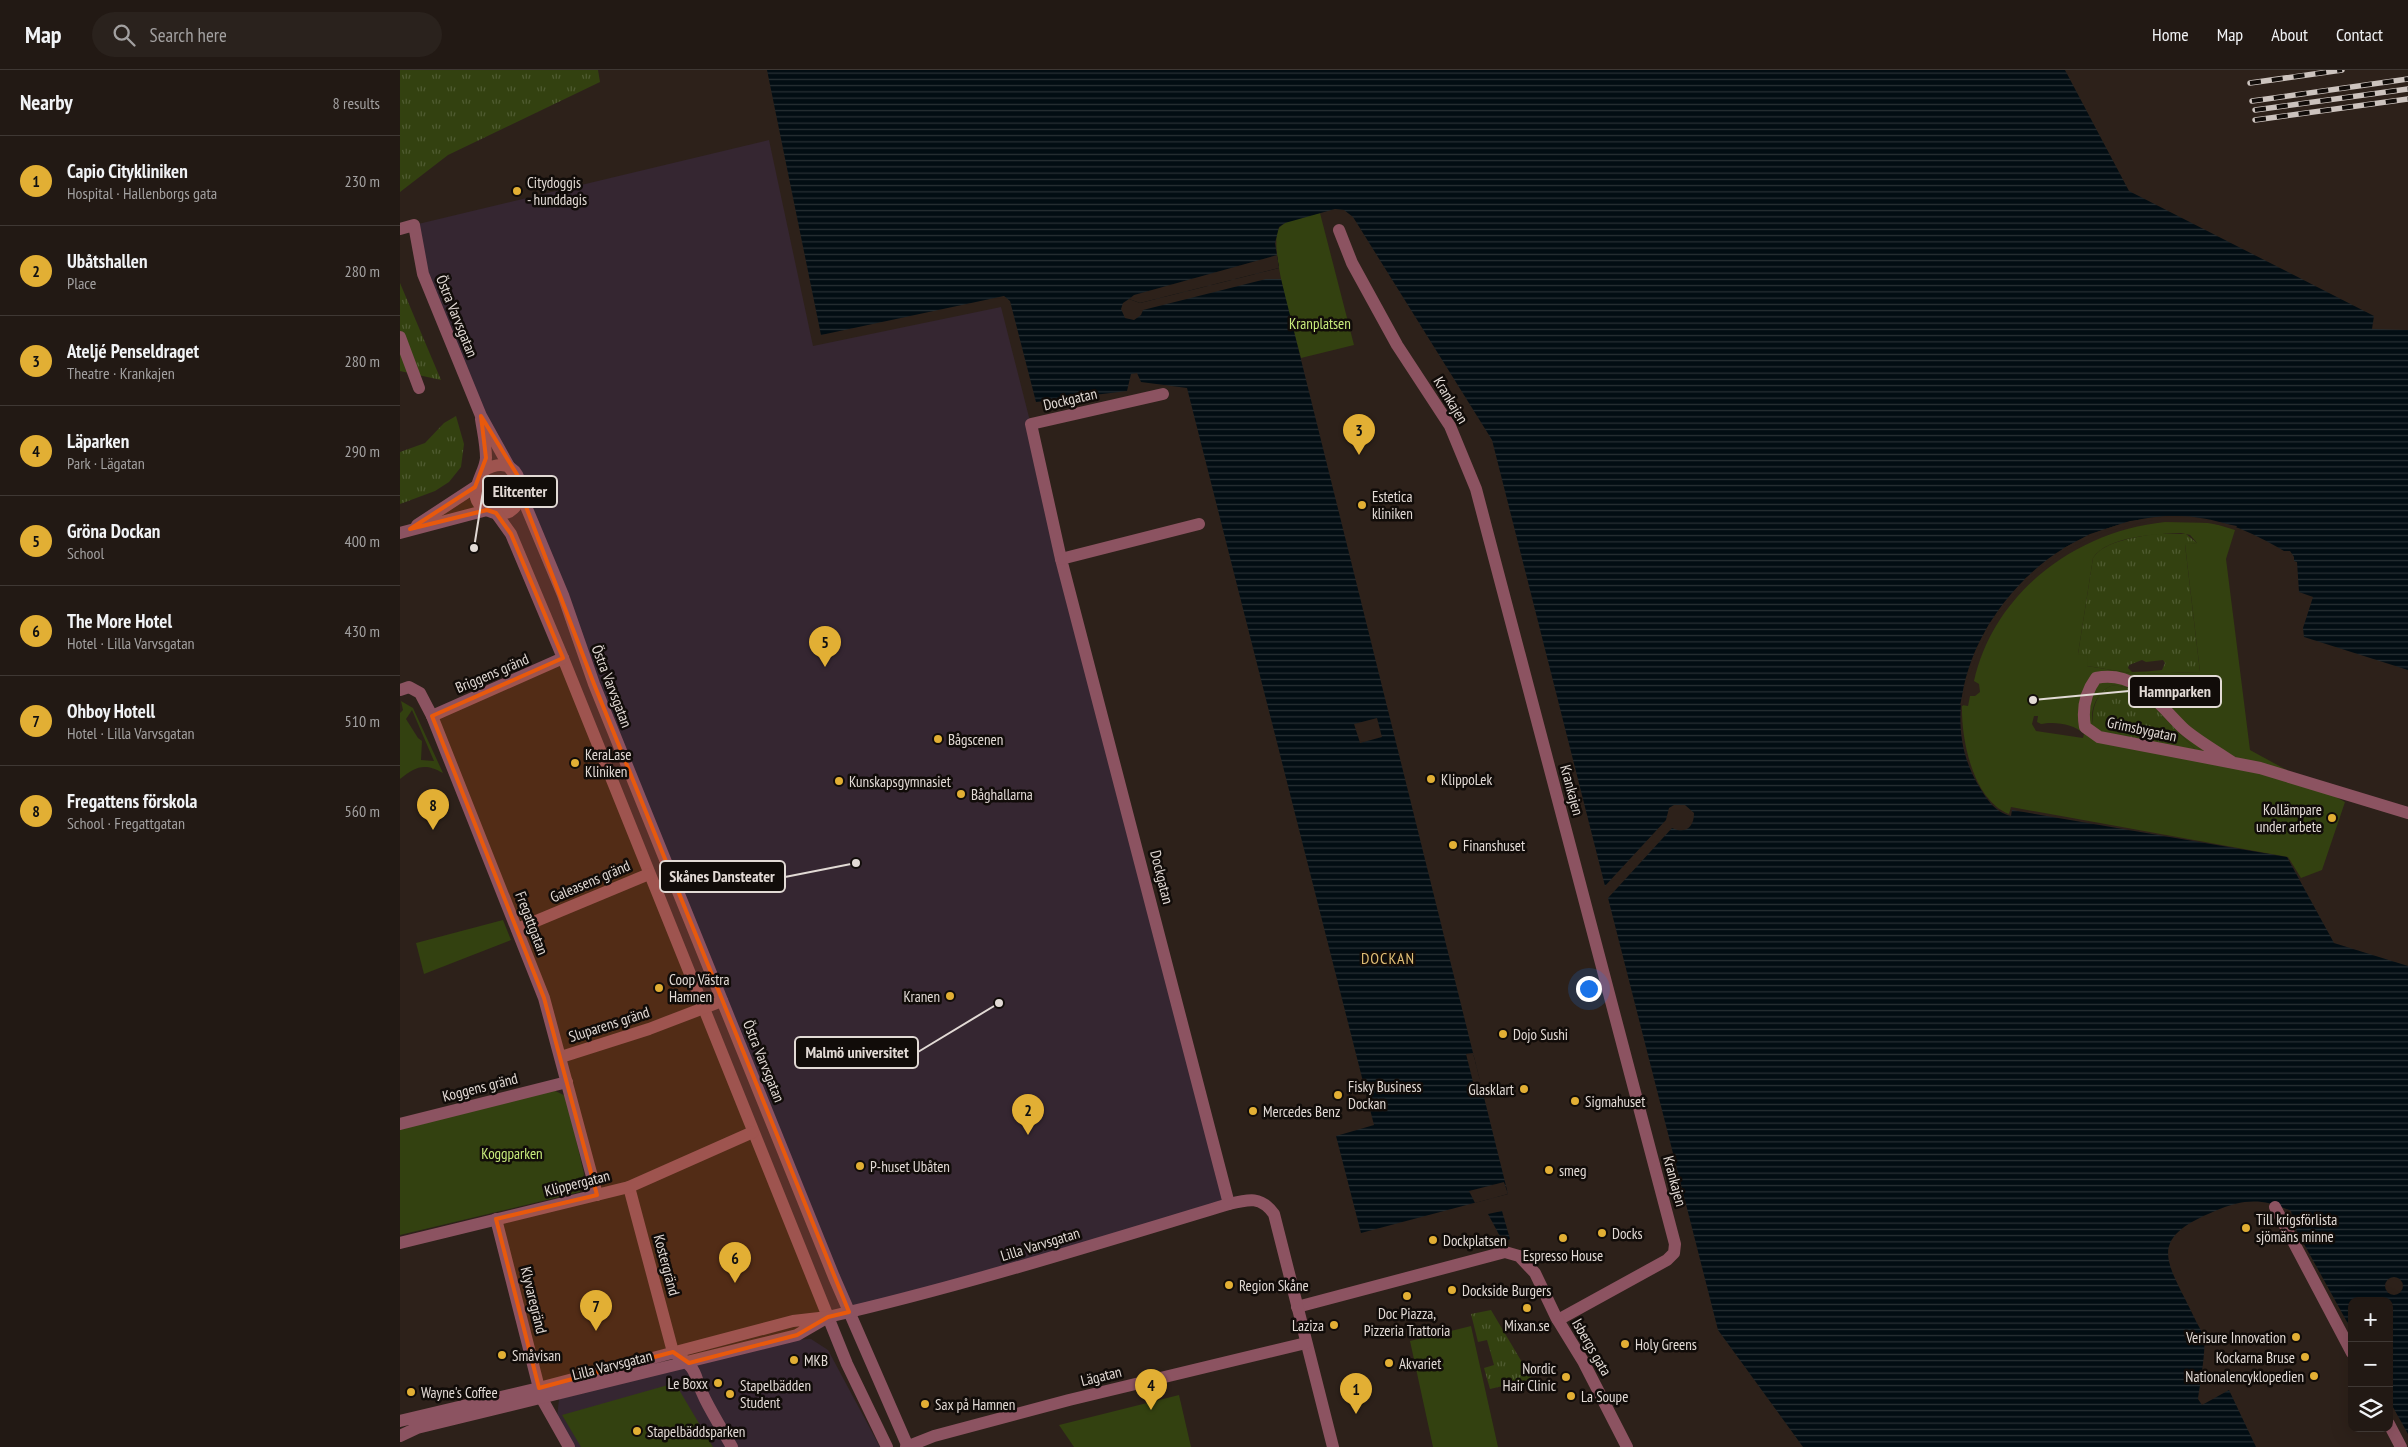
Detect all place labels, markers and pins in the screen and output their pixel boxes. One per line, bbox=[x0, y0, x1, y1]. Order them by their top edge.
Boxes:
place label: Citydoggis - hunddagis bbox=[527, 173, 587, 209]
marker: Citydoggis - hunddagis bbox=[511, 185, 523, 197]
pin: 3 bbox=[1343, 414, 1375, 455]
callout: Elitcenter bbox=[483, 476, 557, 507]
place label: Estetica kliniken bbox=[1372, 487, 1413, 523]
marker: Estetica kliniken bbox=[1356, 499, 1368, 511]
pin: 5 bbox=[809, 626, 841, 667]
callout: Hamnparken bbox=[2129, 676, 2221, 707]
place label: Bågscenen bbox=[948, 730, 1003, 749]
marker: Bågscenen bbox=[932, 733, 944, 745]
place label: KeraLase Kliniken bbox=[585, 745, 631, 781]
marker: KeraLase Kliniken bbox=[569, 757, 581, 769]
place label: KlippoLek bbox=[1441, 770, 1492, 789]
place label: Kunskapsgymnasiet bbox=[849, 772, 951, 791]
marker: KlippoLek bbox=[1425, 773, 1437, 785]
marker: Kunskapsgymnasiet bbox=[833, 775, 845, 787]
place label: Båghallarna bbox=[971, 785, 1033, 804]
marker: Båghallarna bbox=[955, 788, 967, 800]
pin: 8 bbox=[417, 789, 449, 830]
place label: Kollämpare under arbete bbox=[2256, 800, 2322, 836]
marker: Kollämpare under arbete bbox=[2326, 812, 2338, 824]
place label: Finanshuset bbox=[1463, 836, 1525, 855]
marker: Finanshuset bbox=[1447, 839, 1459, 851]
callout: Skånes Dansteater bbox=[660, 861, 785, 892]
place label: Coop Västra Hamnen bbox=[669, 970, 729, 1006]
marker: Coop Västra Hamnen bbox=[653, 982, 665, 994]
place label: Kranen bbox=[903, 987, 940, 1006]
marker: Kranen bbox=[944, 990, 956, 1002]
place label: Dojo Sushi bbox=[1513, 1025, 1568, 1044]
marker: Dojo Sushi bbox=[1497, 1028, 1509, 1040]
callout: Malmö universitet bbox=[795, 1037, 918, 1068]
place label: Fisky Business Dockan bbox=[1348, 1077, 1422, 1113]
place label: Glasklart bbox=[1468, 1080, 1514, 1099]
marker: Glasklart bbox=[1518, 1083, 1530, 1095]
marker: Fisky Business Dockan bbox=[1332, 1089, 1344, 1101]
place label: Sigmahuset bbox=[1585, 1092, 1645, 1111]
pin: 2 bbox=[1012, 1094, 1044, 1135]
marker: Sigmahuset bbox=[1569, 1095, 1581, 1107]
place label: Mercedes Benz bbox=[1263, 1102, 1340, 1121]
marker: Mercedes Benz bbox=[1247, 1105, 1259, 1117]
place label: P-huset Ubåten bbox=[870, 1157, 950, 1176]
marker: P-huset Ubåten bbox=[854, 1160, 866, 1172]
place label: smeg bbox=[1559, 1161, 1586, 1180]
marker: smeg bbox=[1543, 1164, 1555, 1176]
place label: Till krigsförlista sjömäns minne bbox=[2256, 1210, 2337, 1246]
marker: Till krigsförlista sjömäns minne bbox=[2240, 1222, 2252, 1234]
place label: Docks bbox=[1612, 1224, 1643, 1243]
marker: Docks bbox=[1596, 1227, 1608, 1239]
place label: Dockplatsen bbox=[1443, 1231, 1507, 1250]
marker: Espresso House bbox=[1557, 1232, 1569, 1244]
marker: Dockplatsen bbox=[1427, 1234, 1439, 1246]
pin: 6 bbox=[719, 1242, 751, 1283]
place label: Espresso House bbox=[1523, 1246, 1603, 1265]
place label: Region Skåne bbox=[1239, 1276, 1309, 1295]
marker: Region Skåne bbox=[1223, 1279, 1235, 1291]
place label: Dockside Burgers bbox=[1462, 1281, 1551, 1300]
marker: Dockside Burgers bbox=[1446, 1284, 1458, 1296]
pin: 7 bbox=[580, 1290, 612, 1331]
marker: Doc Piazza, Pizzeria Trattoria bbox=[1401, 1290, 1413, 1302]
marker: Mixan.se bbox=[1521, 1302, 1533, 1314]
place label: Doc Piazza, Pizzeria Trattoria bbox=[1364, 1304, 1450, 1340]
place label: Laziza bbox=[1292, 1316, 1324, 1335]
place label: Mixan.se bbox=[1504, 1316, 1550, 1335]
marker: Laziza bbox=[1328, 1319, 1340, 1331]
place label: Verisure Innovation bbox=[2185, 1328, 2286, 1347]
marker: Verisure Innovation bbox=[2290, 1331, 2302, 1343]
place label: Holy Greens bbox=[1635, 1335, 1697, 1354]
marker: Holy Greens bbox=[1619, 1338, 1631, 1350]
place label: Småvisan bbox=[512, 1346, 561, 1365]
place label: Kockarna Bruse bbox=[2216, 1348, 2295, 1367]
marker: Småvisan bbox=[496, 1349, 508, 1361]
place label: MKB bbox=[804, 1351, 828, 1370]
marker: Kockarna Bruse bbox=[2299, 1351, 2311, 1363]
marker: MKB bbox=[788, 1354, 800, 1366]
place label: Akvariet bbox=[1399, 1354, 1441, 1373]
marker: Akvariet bbox=[1383, 1357, 1395, 1369]
place label: Nordic Hair Clinic bbox=[1503, 1359, 1557, 1395]
place label: Nationalencyklopedien bbox=[2185, 1367, 2304, 1386]
pin: 4 bbox=[1135, 1369, 1167, 1410]
marker: Nationalencyklopedien bbox=[2308, 1370, 2320, 1382]
marker: Nordic Hair Clinic bbox=[1560, 1371, 1572, 1383]
pin: 1 bbox=[1340, 1373, 1372, 1414]
place label: Le Boxx bbox=[668, 1374, 708, 1393]
place label: Stapelbädden Student bbox=[740, 1376, 811, 1412]
marker: Le Boxx bbox=[712, 1377, 724, 1389]
place label: Wayne's Coffee bbox=[421, 1383, 498, 1402]
marker: Wayne's Coffee bbox=[405, 1386, 417, 1398]
place label: La Soupe bbox=[1581, 1387, 1628, 1406]
marker: Stapelbädden Student bbox=[724, 1388, 736, 1400]
marker: La Soupe bbox=[1565, 1390, 1577, 1402]
place label: Sax på Hamnen bbox=[935, 1395, 1015, 1414]
marker: Sax på Hamnen bbox=[919, 1398, 931, 1410]
place label: Stapelbäddsparken bbox=[647, 1422, 745, 1441]
marker: Stapelbäddsparken bbox=[631, 1425, 643, 1437]

